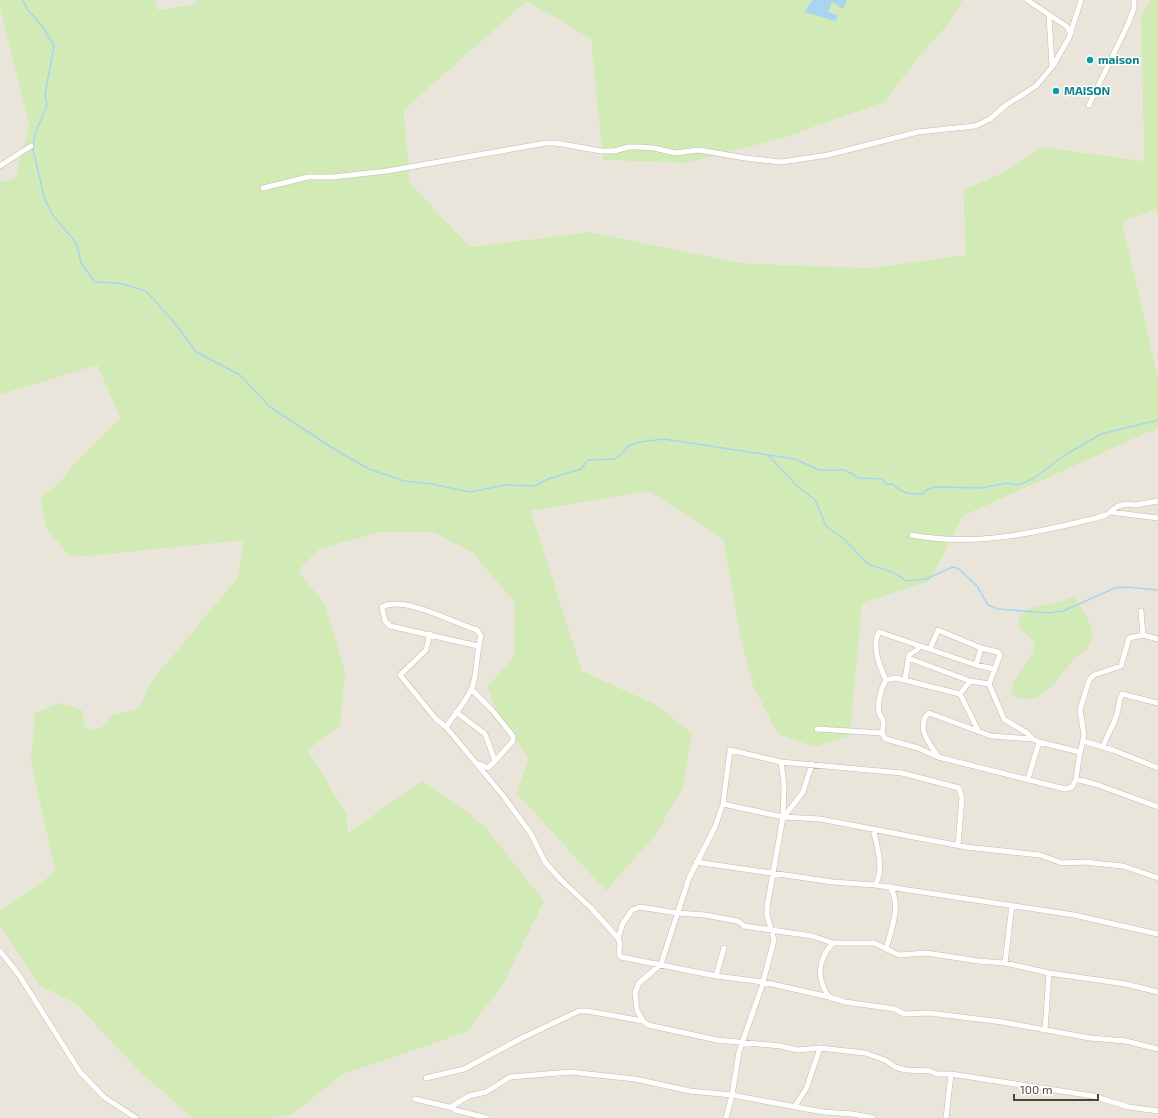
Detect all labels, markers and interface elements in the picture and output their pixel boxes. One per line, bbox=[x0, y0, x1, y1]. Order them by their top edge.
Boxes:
place label: maison bbox=[1098, 52, 1139, 66]
marker: maison bbox=[1085, 55, 1095, 65]
place label: MAISON bbox=[1064, 83, 1110, 97]
marker: MAISON bbox=[1051, 86, 1061, 96]
scale bar bbox=[1014, 1076, 1098, 1102]
text: 100 m bbox=[1020, 1082, 1052, 1096]

